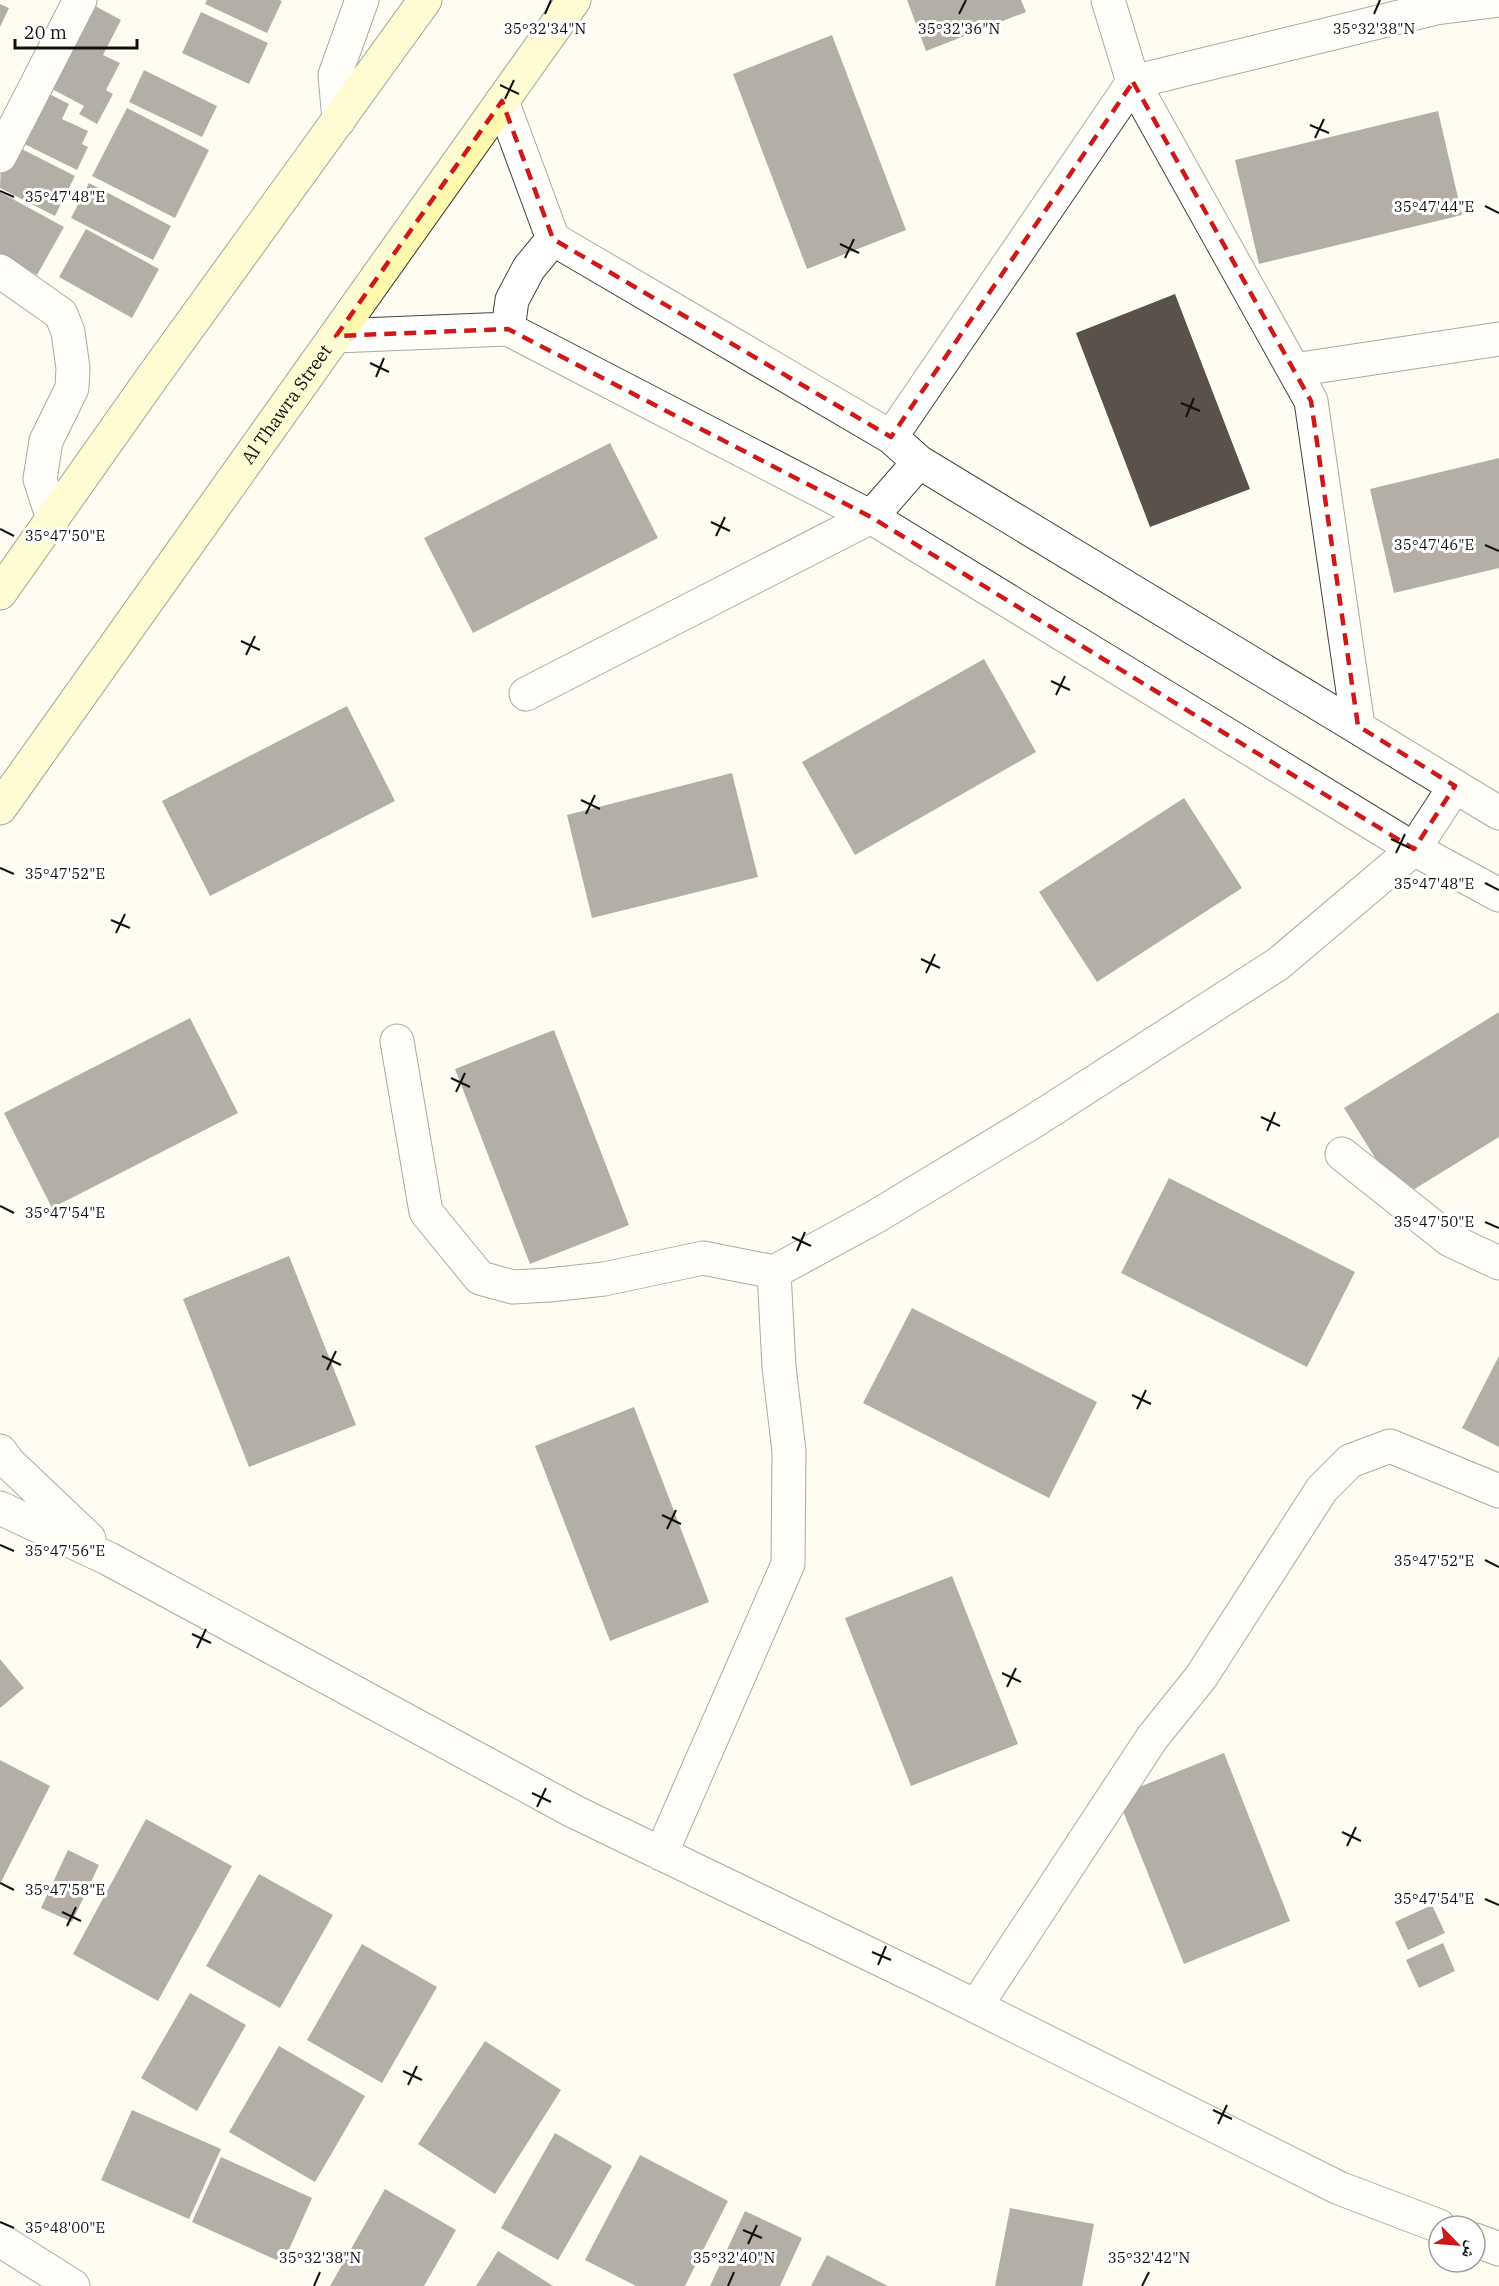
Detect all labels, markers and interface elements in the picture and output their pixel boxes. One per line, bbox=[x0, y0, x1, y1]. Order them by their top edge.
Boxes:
scale bar bbox=[15, 12, 136, 50]
text: 35°32'34"N bbox=[504, 19, 586, 38]
text: 35°32'36"N bbox=[918, 19, 1000, 38]
text: 35°32'38"N bbox=[1333, 19, 1415, 38]
text: 20 m bbox=[24, 21, 67, 44]
text: 35°47'48"E bbox=[25, 187, 105, 206]
text: 35°47'44"E bbox=[1394, 197, 1474, 216]
street label: Al Thawra Street bbox=[236, 340, 336, 468]
text: 35°47'50"E bbox=[25, 526, 105, 545]
text: 35°47'46"E bbox=[1394, 535, 1474, 554]
text: 35°47'52"E bbox=[25, 864, 105, 883]
text: 35°47'48"E bbox=[1394, 874, 1474, 893]
text: 35°47'54"E bbox=[25, 1203, 105, 1222]
text: 35°47'50"E bbox=[1394, 1212, 1474, 1231]
text: 35°47'56"E bbox=[25, 1541, 105, 1560]
text: 35°47'52"E bbox=[1394, 1551, 1474, 1570]
text: 35°47'58"E bbox=[25, 1880, 105, 1899]
text: 35°47'54"E bbox=[1394, 1889, 1474, 1908]
north arrow bbox=[1427, 2214, 1487, 2274]
text: 35°48'00"E bbox=[25, 2218, 105, 2237]
text: ش bbox=[1458, 2238, 1483, 2262]
text: 35°32'38"N bbox=[279, 2248, 361, 2267]
text: 35°32'40"N bbox=[693, 2248, 775, 2267]
text: 35°32'42"N bbox=[1108, 2248, 1190, 2267]

